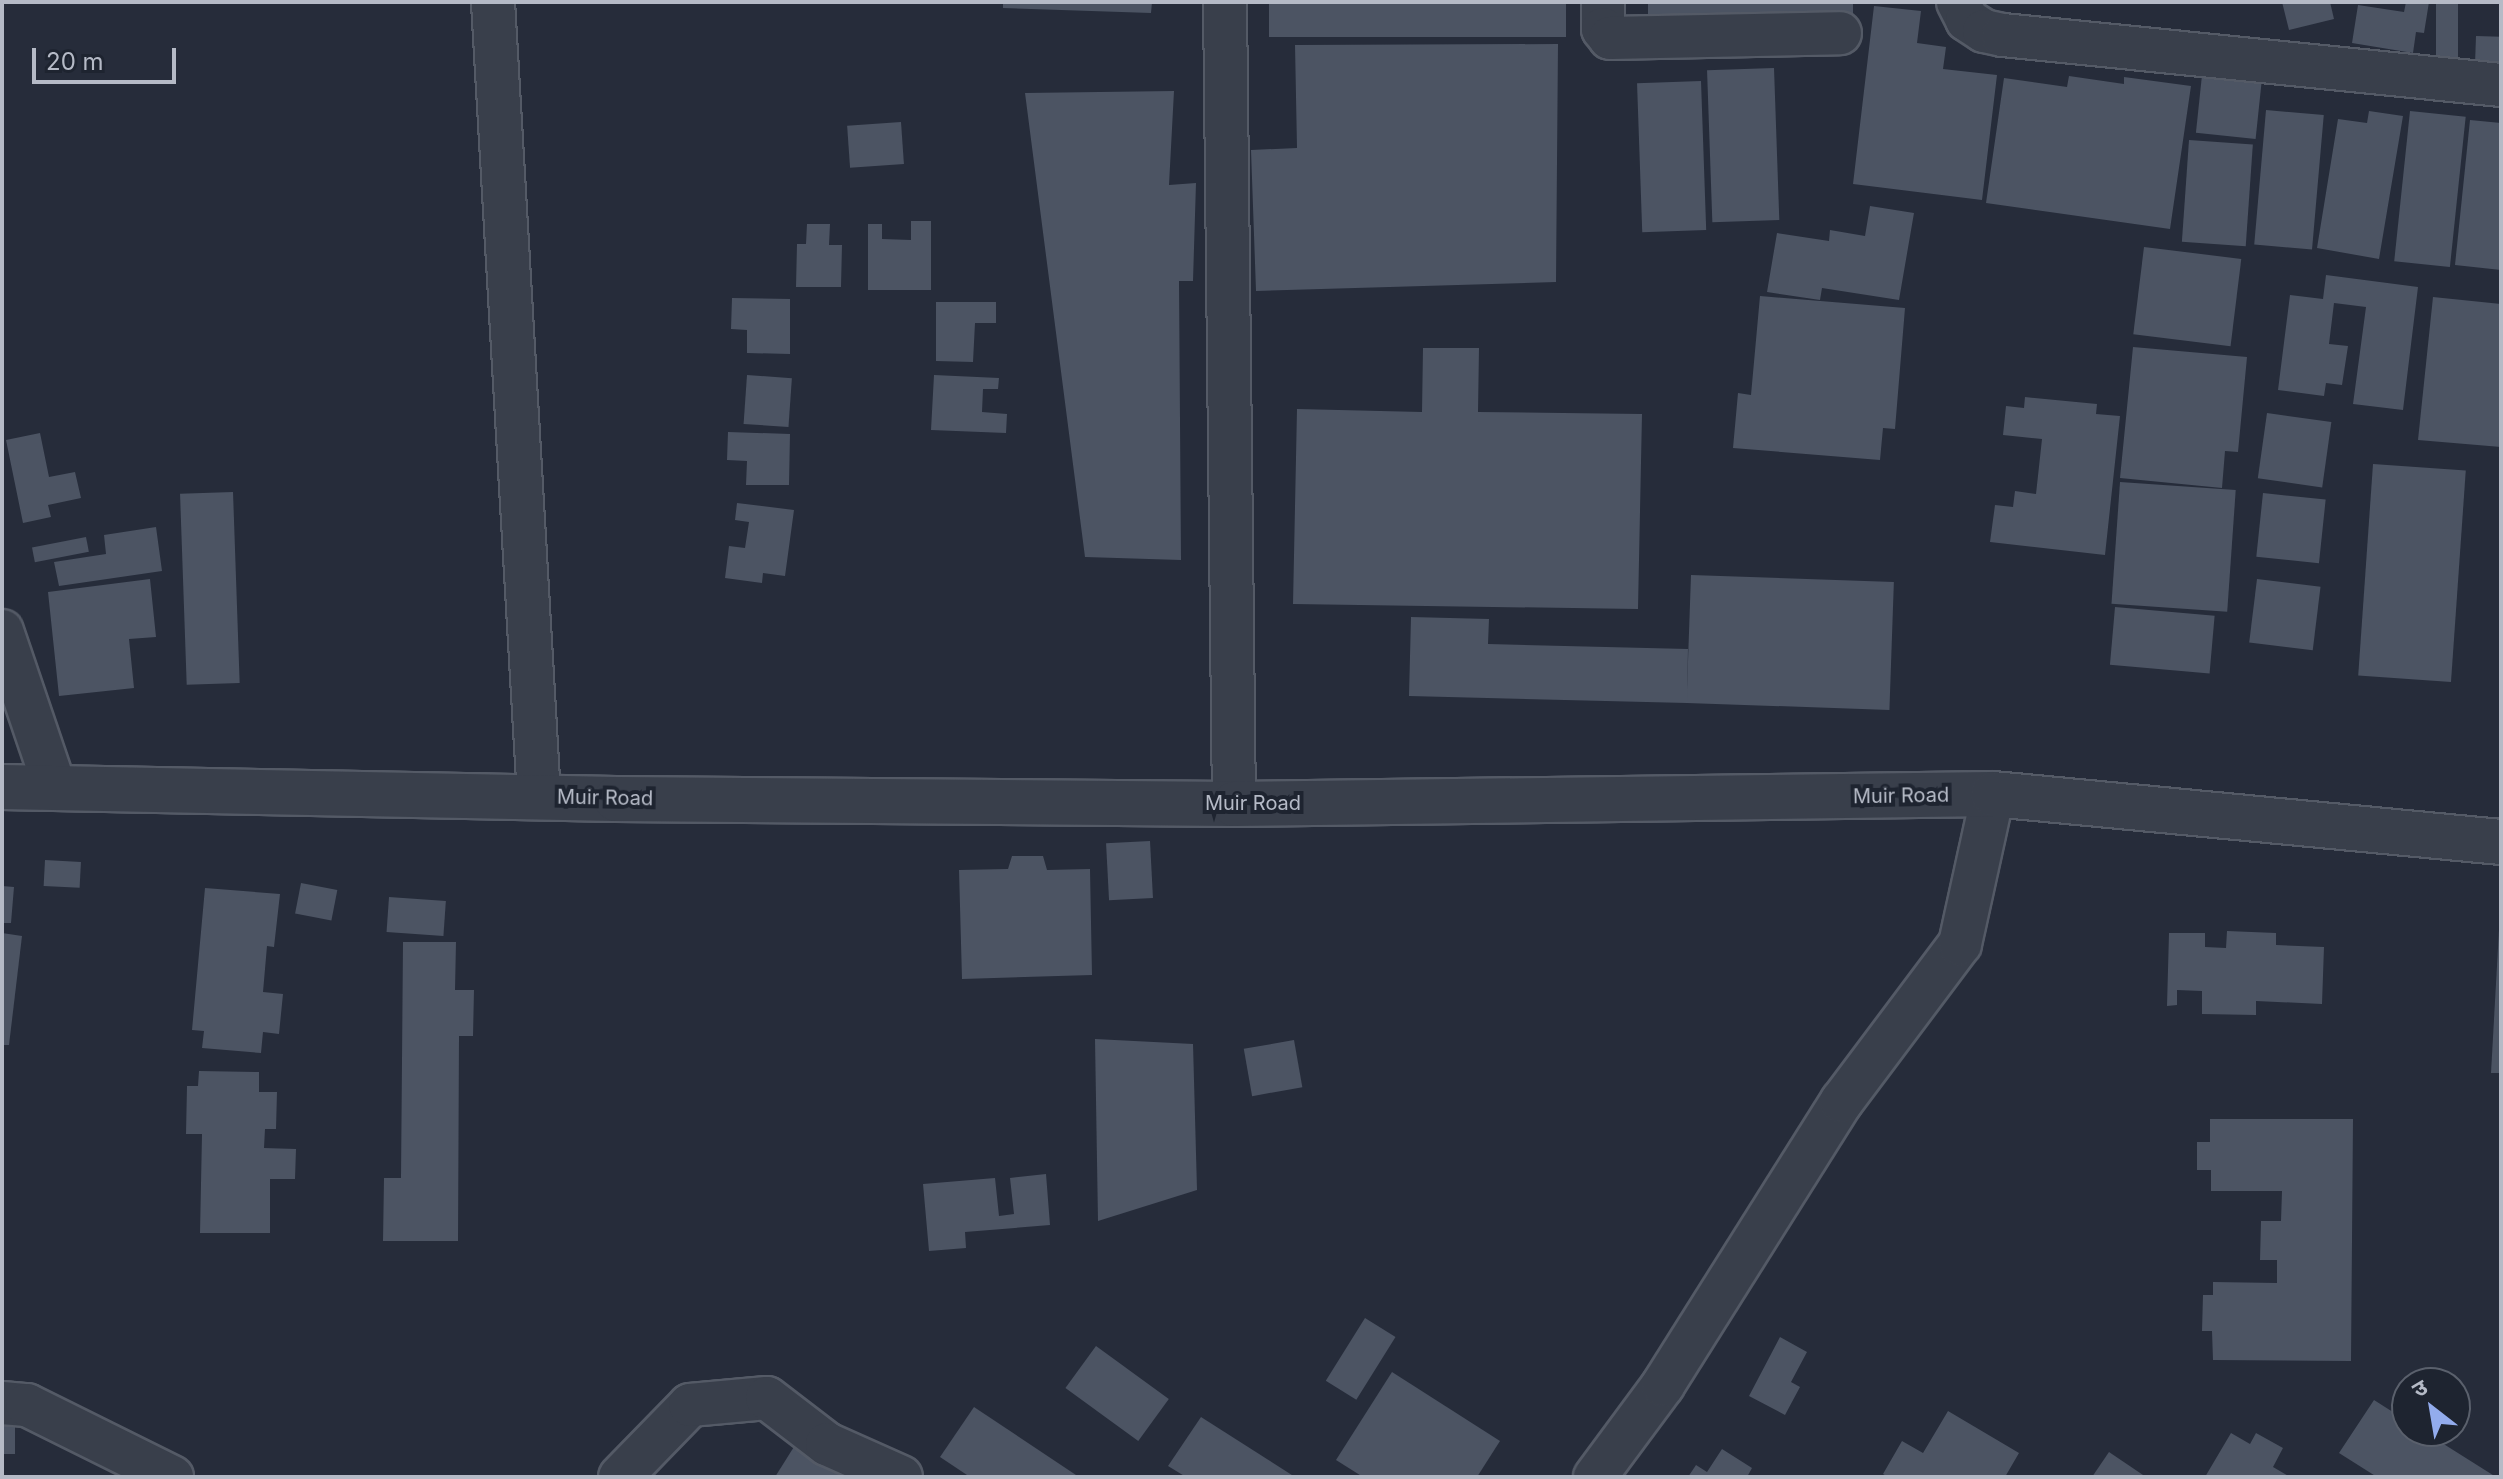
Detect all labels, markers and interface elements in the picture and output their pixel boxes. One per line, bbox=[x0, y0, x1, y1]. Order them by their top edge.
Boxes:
scale bar bbox=[36, 32, 180, 82]
text: 20 m bbox=[46, 47, 104, 76]
street label: Muir Road bbox=[1853, 783, 1949, 809]
street label: Muir Road bbox=[557, 785, 653, 811]
street label: Muir Road bbox=[1205, 791, 1301, 815]
north arrow bbox=[2391, 1367, 2471, 1447]
text: उ bbox=[2407, 1374, 2432, 1403]

